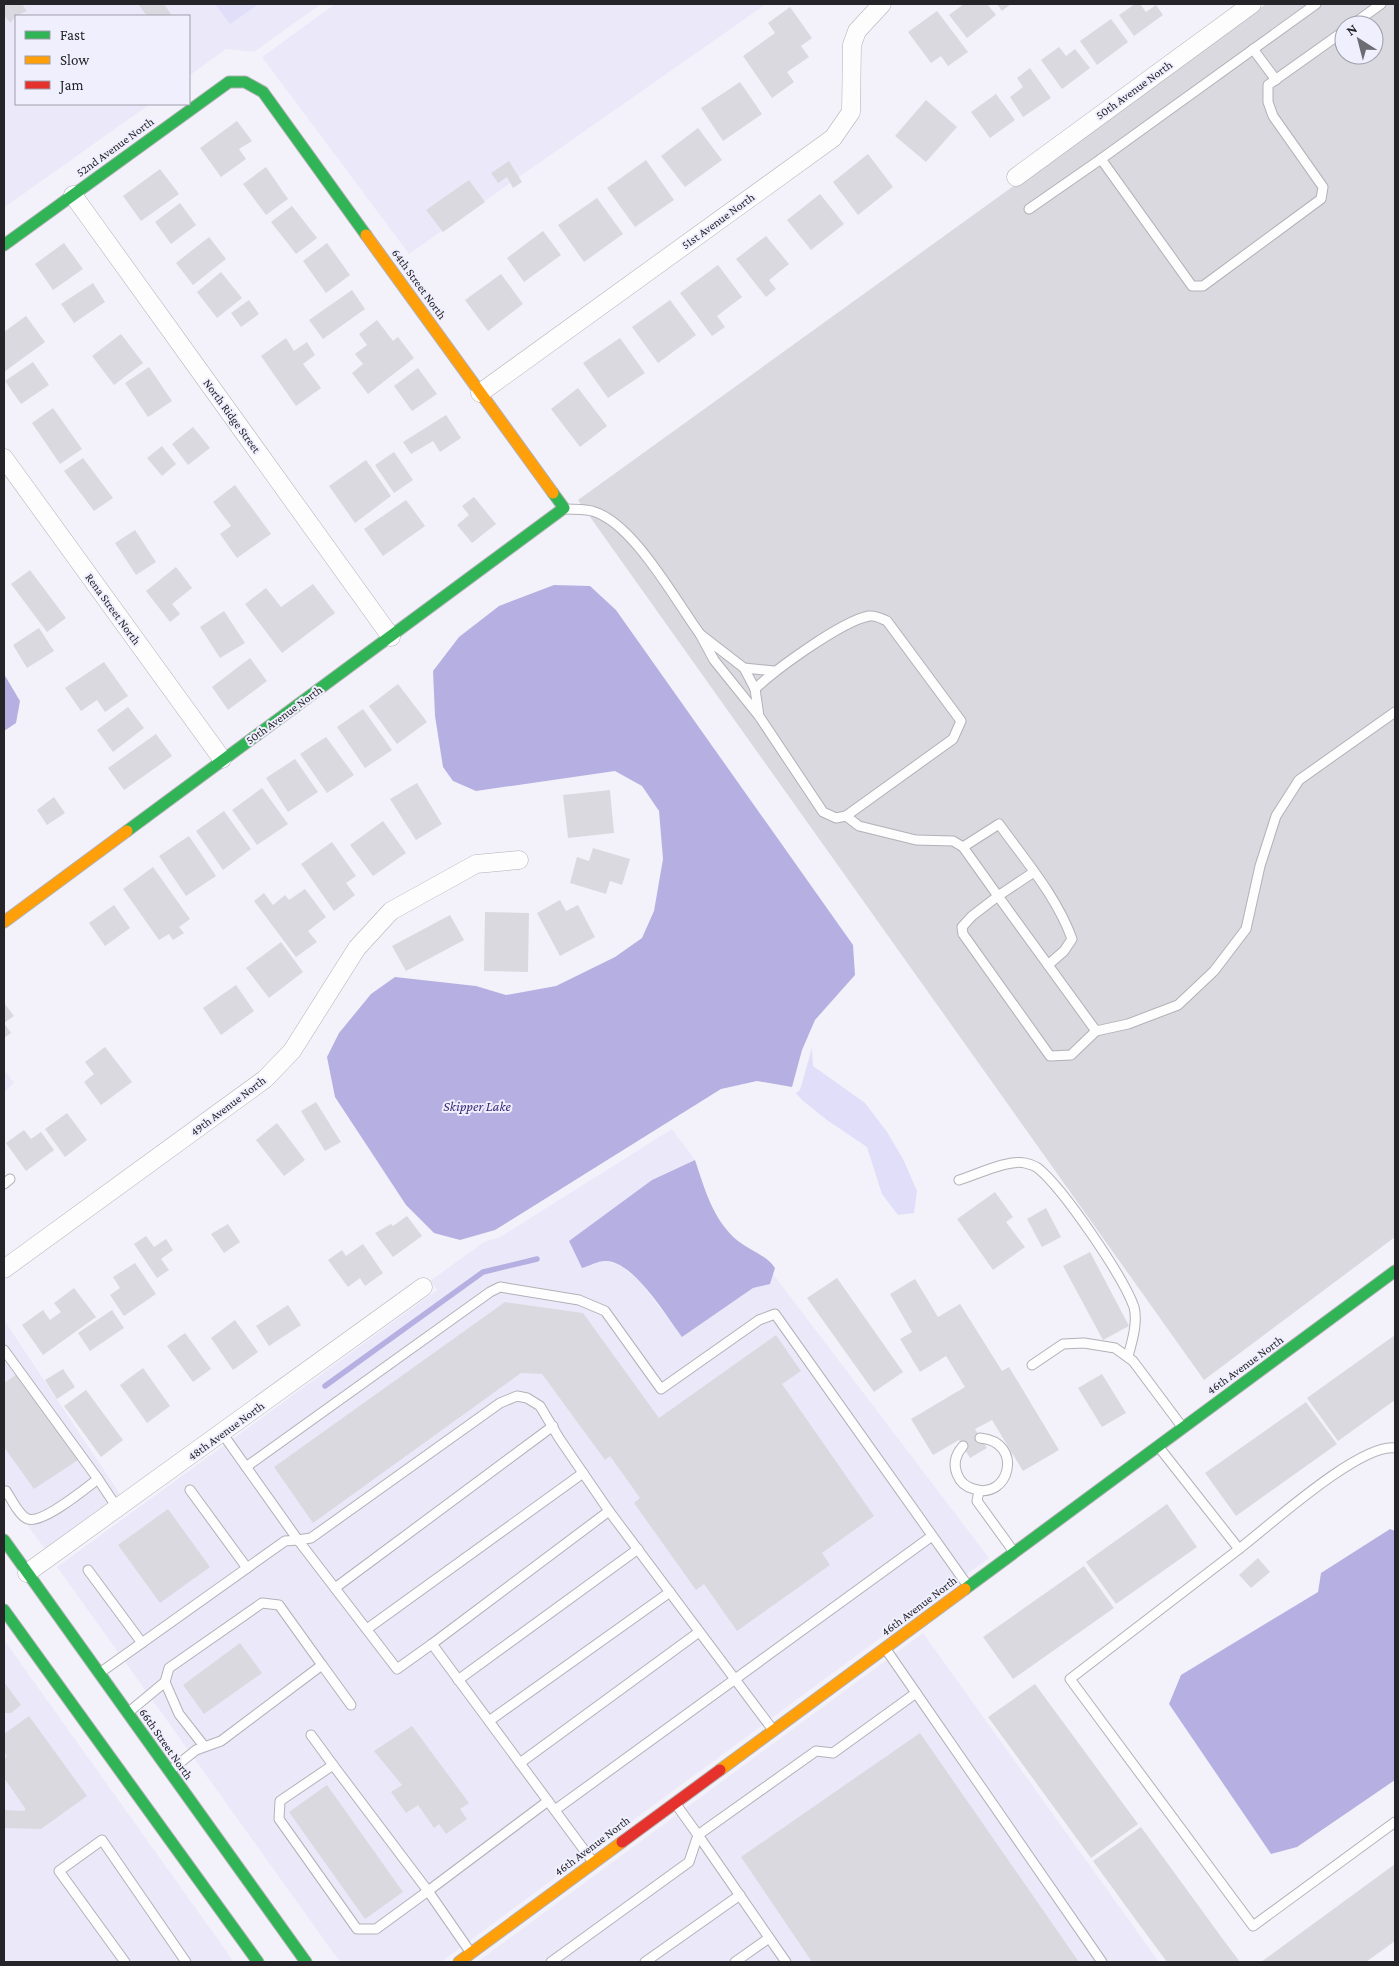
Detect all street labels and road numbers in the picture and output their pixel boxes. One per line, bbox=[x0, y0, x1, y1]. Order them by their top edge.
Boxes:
street label: 50th Avenue North bbox=[1093, 57, 1175, 122]
street label: 52nd Avenue North bbox=[74, 114, 157, 180]
street label: 51st Avenue North bbox=[679, 190, 758, 252]
street label: 64th Street North bbox=[389, 246, 450, 322]
street label: North Ridge Street bbox=[200, 376, 264, 457]
street label: Rena Street North bbox=[82, 571, 144, 648]
street label: 50th Avenue North bbox=[243, 682, 325, 747]
street label: 49th Avenue North bbox=[188, 1073, 269, 1139]
street label: 46th Avenue North bbox=[1204, 1332, 1286, 1397]
street label: 48th Avenue North bbox=[185, 1398, 267, 1463]
street label: 46th Avenue North bbox=[878, 1573, 960, 1639]
street label: 66th Street North bbox=[136, 1706, 196, 1783]
street label: 46th Avenue North bbox=[551, 1813, 633, 1879]

